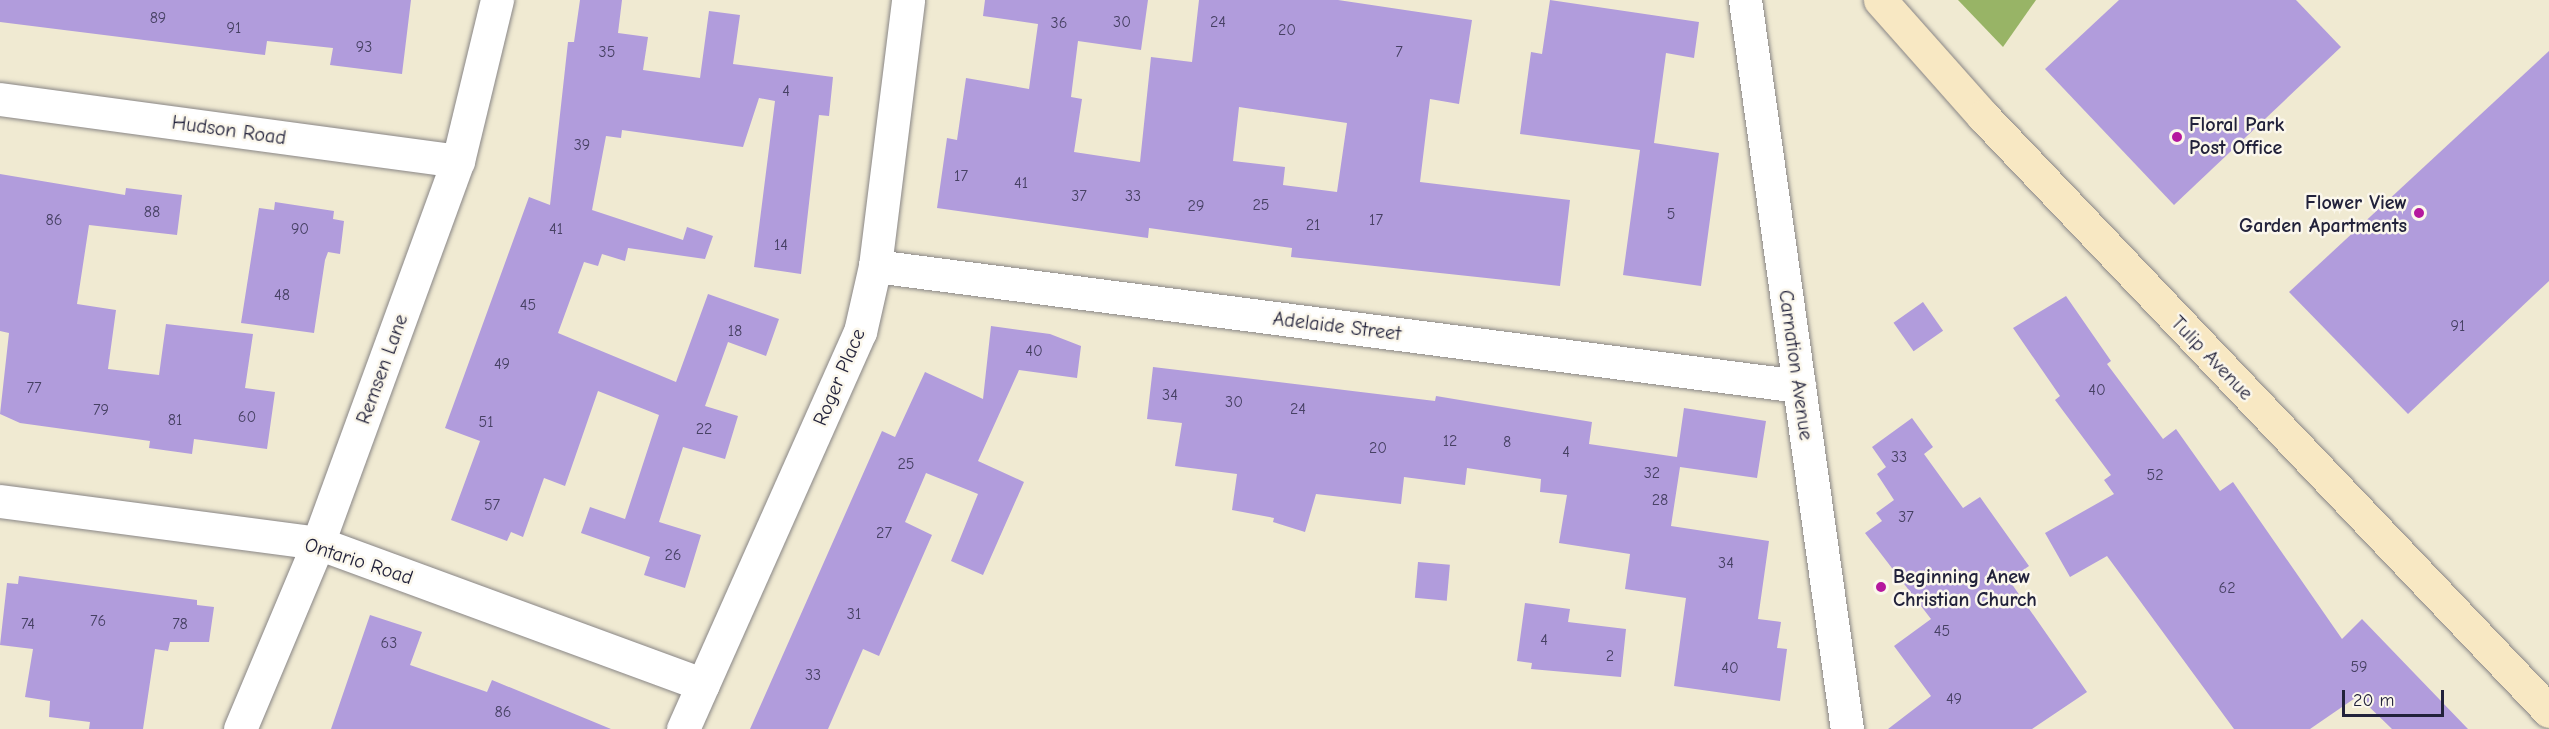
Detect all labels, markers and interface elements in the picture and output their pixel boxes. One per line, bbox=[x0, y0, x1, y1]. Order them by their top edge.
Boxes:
house number: 89 bbox=[150, 8, 166, 28]
house number: 30 bbox=[1113, 12, 1131, 32]
house number: 24 bbox=[1210, 12, 1226, 32]
house number: 36 bbox=[1051, 13, 1067, 33]
house number: 91 bbox=[227, 18, 241, 38]
house number: 20 bbox=[1278, 20, 1296, 40]
house number: 93 bbox=[356, 37, 372, 57]
house number: 35 bbox=[599, 42, 615, 62]
house number: 7 bbox=[1395, 42, 1403, 62]
house number: 4 bbox=[782, 81, 790, 101]
street label: Hudson Road bbox=[170, 110, 288, 150]
place label: Floral Park Post Office bbox=[2189, 113, 2284, 160]
marker: Floral Park Post Office bbox=[2170, 130, 2184, 144]
house number: 39 bbox=[574, 135, 590, 155]
house number: 17 bbox=[954, 166, 968, 186]
house number: 41 bbox=[1014, 173, 1028, 193]
house number: 37 bbox=[1071, 186, 1087, 206]
house number: 33 bbox=[1125, 186, 1141, 206]
place label: Flower View Garden Apartments bbox=[2239, 190, 2407, 237]
house number: 25 bbox=[1252, 195, 1270, 215]
house number: 29 bbox=[1188, 196, 1204, 216]
house number: 88 bbox=[144, 202, 160, 222]
house number: 5 bbox=[1667, 204, 1675, 224]
marker: Flower View Garden Apartments bbox=[2412, 206, 2426, 220]
house number: 86 bbox=[46, 210, 62, 230]
house number: 17 bbox=[1369, 210, 1383, 230]
house number: 21 bbox=[1306, 215, 1320, 235]
house number: 90 bbox=[291, 219, 309, 239]
house number: 41 bbox=[549, 219, 563, 239]
house number: 14 bbox=[774, 235, 788, 255]
house number: 48 bbox=[274, 285, 290, 305]
street label: Carnation Avenue bbox=[1774, 288, 1818, 442]
house number: 45 bbox=[520, 295, 536, 315]
street label: Adelaide Street bbox=[1272, 306, 1402, 346]
street label: Remsen Lane bbox=[351, 311, 413, 427]
street label: Tulip Avenue bbox=[2166, 311, 2258, 405]
house number: 91 bbox=[2451, 316, 2465, 336]
house number: 18 bbox=[728, 321, 742, 341]
street label: Roger Place bbox=[808, 325, 870, 429]
house number: 40 bbox=[1025, 341, 1043, 361]
house number: 49 bbox=[494, 354, 510, 374]
house number: 77 bbox=[26, 378, 42, 398]
house number: 40 bbox=[2088, 380, 2106, 400]
house number: 34 bbox=[1162, 385, 1178, 405]
house number: 30 bbox=[1225, 392, 1243, 412]
house number: 24 bbox=[1290, 399, 1306, 419]
house number: 79 bbox=[93, 400, 109, 420]
house number: 60 bbox=[238, 407, 256, 427]
house number: 81 bbox=[168, 410, 182, 430]
house number: 51 bbox=[478, 412, 494, 432]
house number: 22 bbox=[696, 419, 712, 439]
house number: 12 bbox=[1443, 431, 1457, 451]
house number: 8 bbox=[1503, 432, 1511, 452]
house number: 20 bbox=[1369, 438, 1387, 458]
house number: 4 bbox=[1562, 442, 1570, 462]
house number: 33 bbox=[1891, 447, 1907, 467]
house number: 25 bbox=[897, 454, 915, 474]
house number: 32 bbox=[1644, 463, 1660, 483]
house number: 52 bbox=[2146, 465, 2164, 485]
house number: 28 bbox=[1652, 490, 1668, 510]
house number: 57 bbox=[484, 495, 500, 515]
house number: 37 bbox=[1898, 507, 1914, 527]
house number: 27 bbox=[876, 523, 892, 543]
street label: Ontario Road bbox=[302, 532, 416, 590]
house number: 26 bbox=[664, 545, 682, 565]
house number: 34 bbox=[1718, 553, 1734, 573]
place label: Beginning Anew Christian Church bbox=[1893, 564, 2037, 611]
house number: 62 bbox=[2218, 578, 2236, 598]
marker: Beginning Anew Christian Church bbox=[1874, 580, 1888, 594]
house number: 31 bbox=[847, 604, 861, 624]
house number: 76 bbox=[90, 611, 106, 631]
house number: 74 bbox=[21, 614, 35, 634]
house number: 78 bbox=[172, 614, 188, 634]
house number: 45 bbox=[1934, 621, 1950, 641]
house number: 4 bbox=[1540, 630, 1548, 650]
house number: 63 bbox=[381, 633, 397, 653]
house number: 2 bbox=[1606, 646, 1614, 666]
house number: 59 bbox=[2350, 657, 2368, 677]
house number: 40 bbox=[1721, 658, 1739, 678]
house number: 33 bbox=[805, 665, 821, 685]
scale bar bbox=[2345, 678, 2447, 716]
house number: 49 bbox=[1946, 689, 1962, 709]
text: 20 m bbox=[2353, 690, 2394, 711]
house number: 86 bbox=[495, 702, 511, 722]

